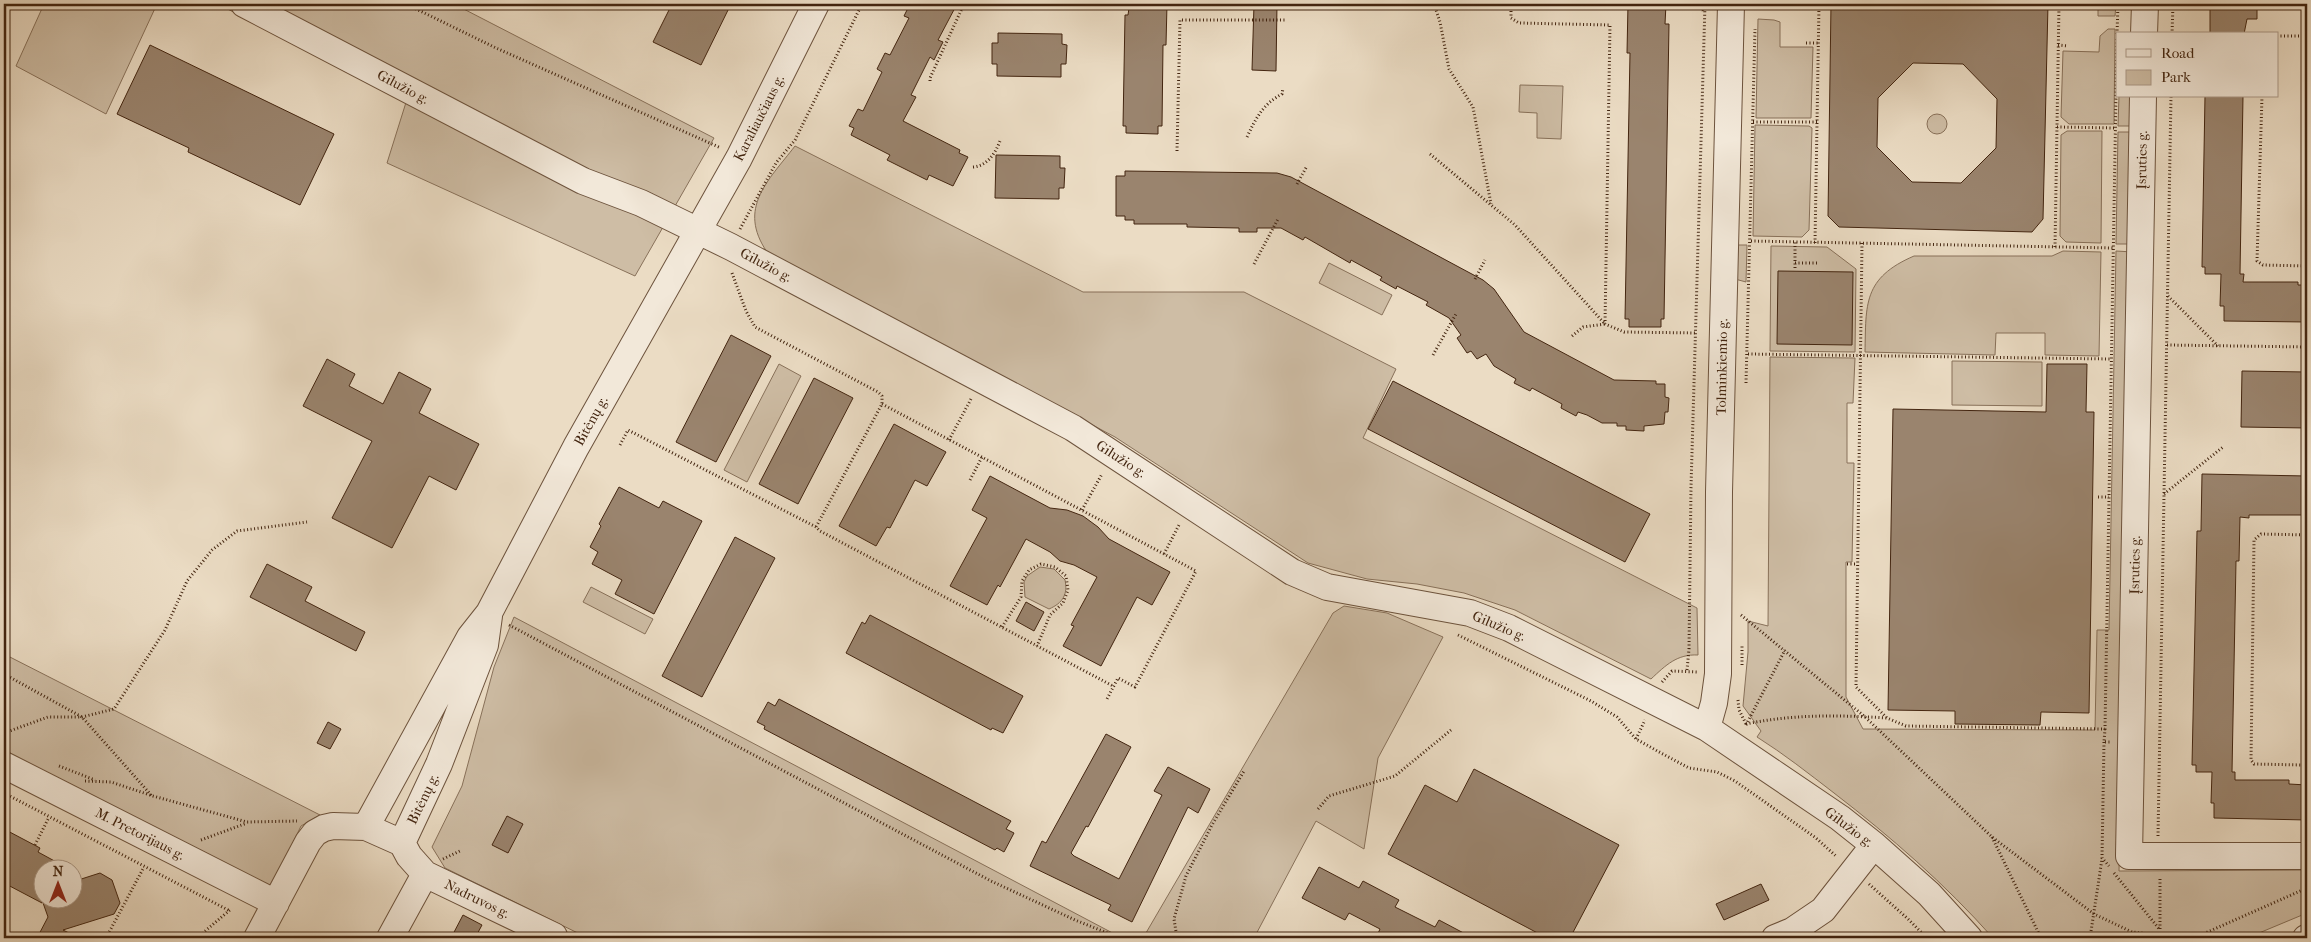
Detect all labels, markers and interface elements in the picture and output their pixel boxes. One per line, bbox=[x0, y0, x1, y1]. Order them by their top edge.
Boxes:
legend bbox=[2116, 32, 2278, 98]
text: Road bbox=[2161, 44, 2195, 62]
street label: Gilužio g. bbox=[374, 66, 432, 108]
text: Park bbox=[2161, 68, 2191, 86]
street label: Karaliaučiaus g. bbox=[730, 72, 788, 164]
street label: Įsruties g. bbox=[2133, 130, 2151, 190]
street label: Gilužio g. bbox=[737, 244, 795, 286]
street label: Tolminkiemio g. bbox=[1713, 318, 1731, 416]
street label: Bitėnų g. bbox=[570, 393, 612, 449]
street label: Gilužio g. bbox=[1093, 437, 1149, 482]
street label: Įsruties g. bbox=[2126, 535, 2144, 595]
street label: Gilužio g. bbox=[1470, 607, 1528, 645]
street label: Bitėnų g. bbox=[403, 771, 443, 827]
street label: Gilužio g. bbox=[1821, 803, 1877, 851]
street label: M. Pretorijaus g. bbox=[92, 804, 188, 864]
north arrow bbox=[32, 860, 82, 910]
text: N bbox=[53, 863, 64, 880]
street label: Nadruvos g. bbox=[442, 876, 513, 922]

